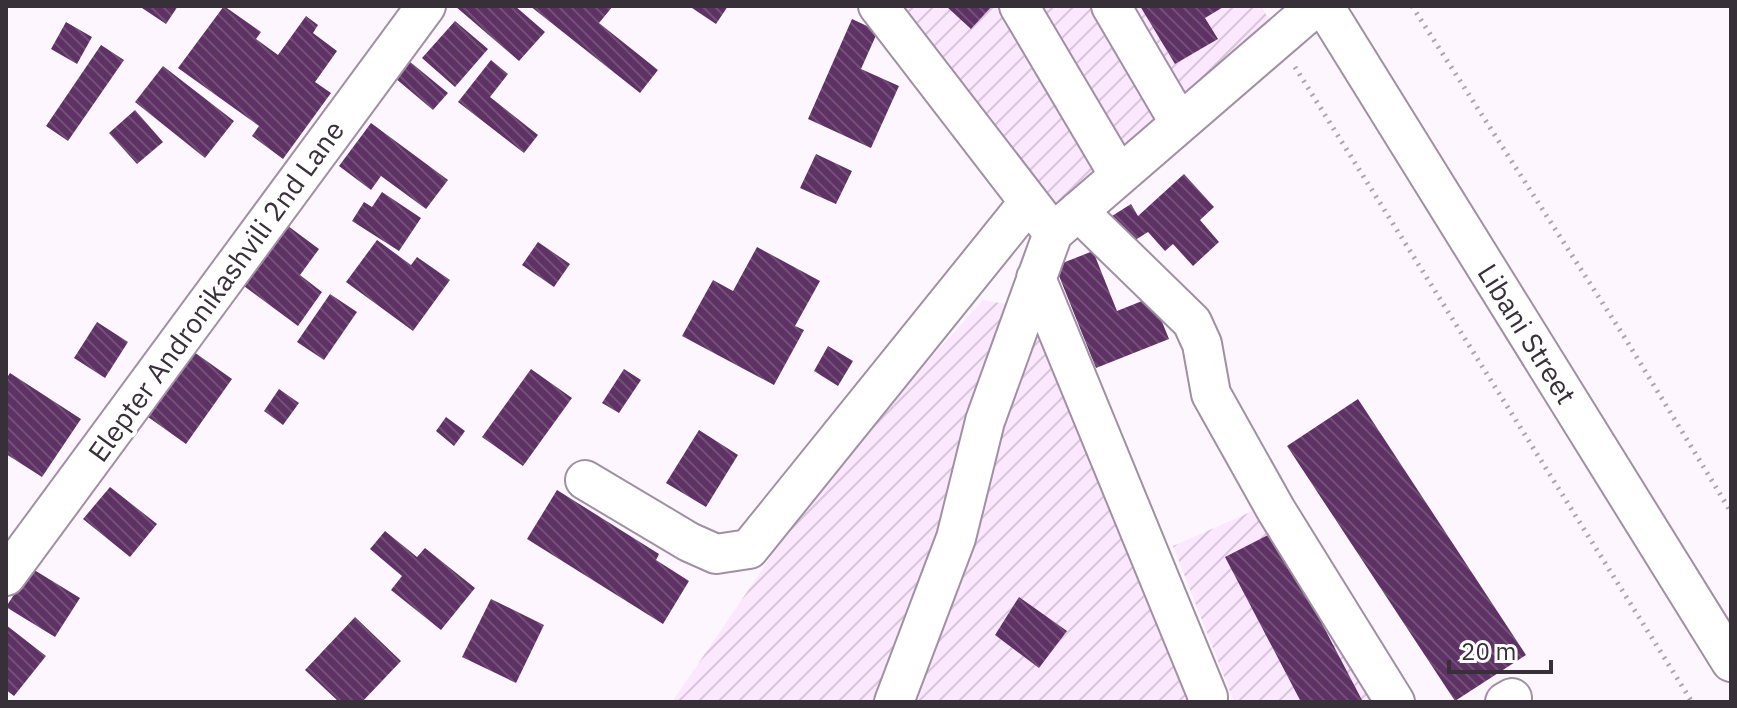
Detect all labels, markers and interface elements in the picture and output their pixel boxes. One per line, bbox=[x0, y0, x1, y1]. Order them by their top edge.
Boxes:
street label: Elepter Andronikashvili 2nd Lane bbox=[79, 113, 352, 469]
street label: Libani Street bbox=[1470, 257, 1585, 411]
scale bar bbox=[1449, 624, 1551, 674]
text: 20 m bbox=[1461, 635, 1516, 667]

